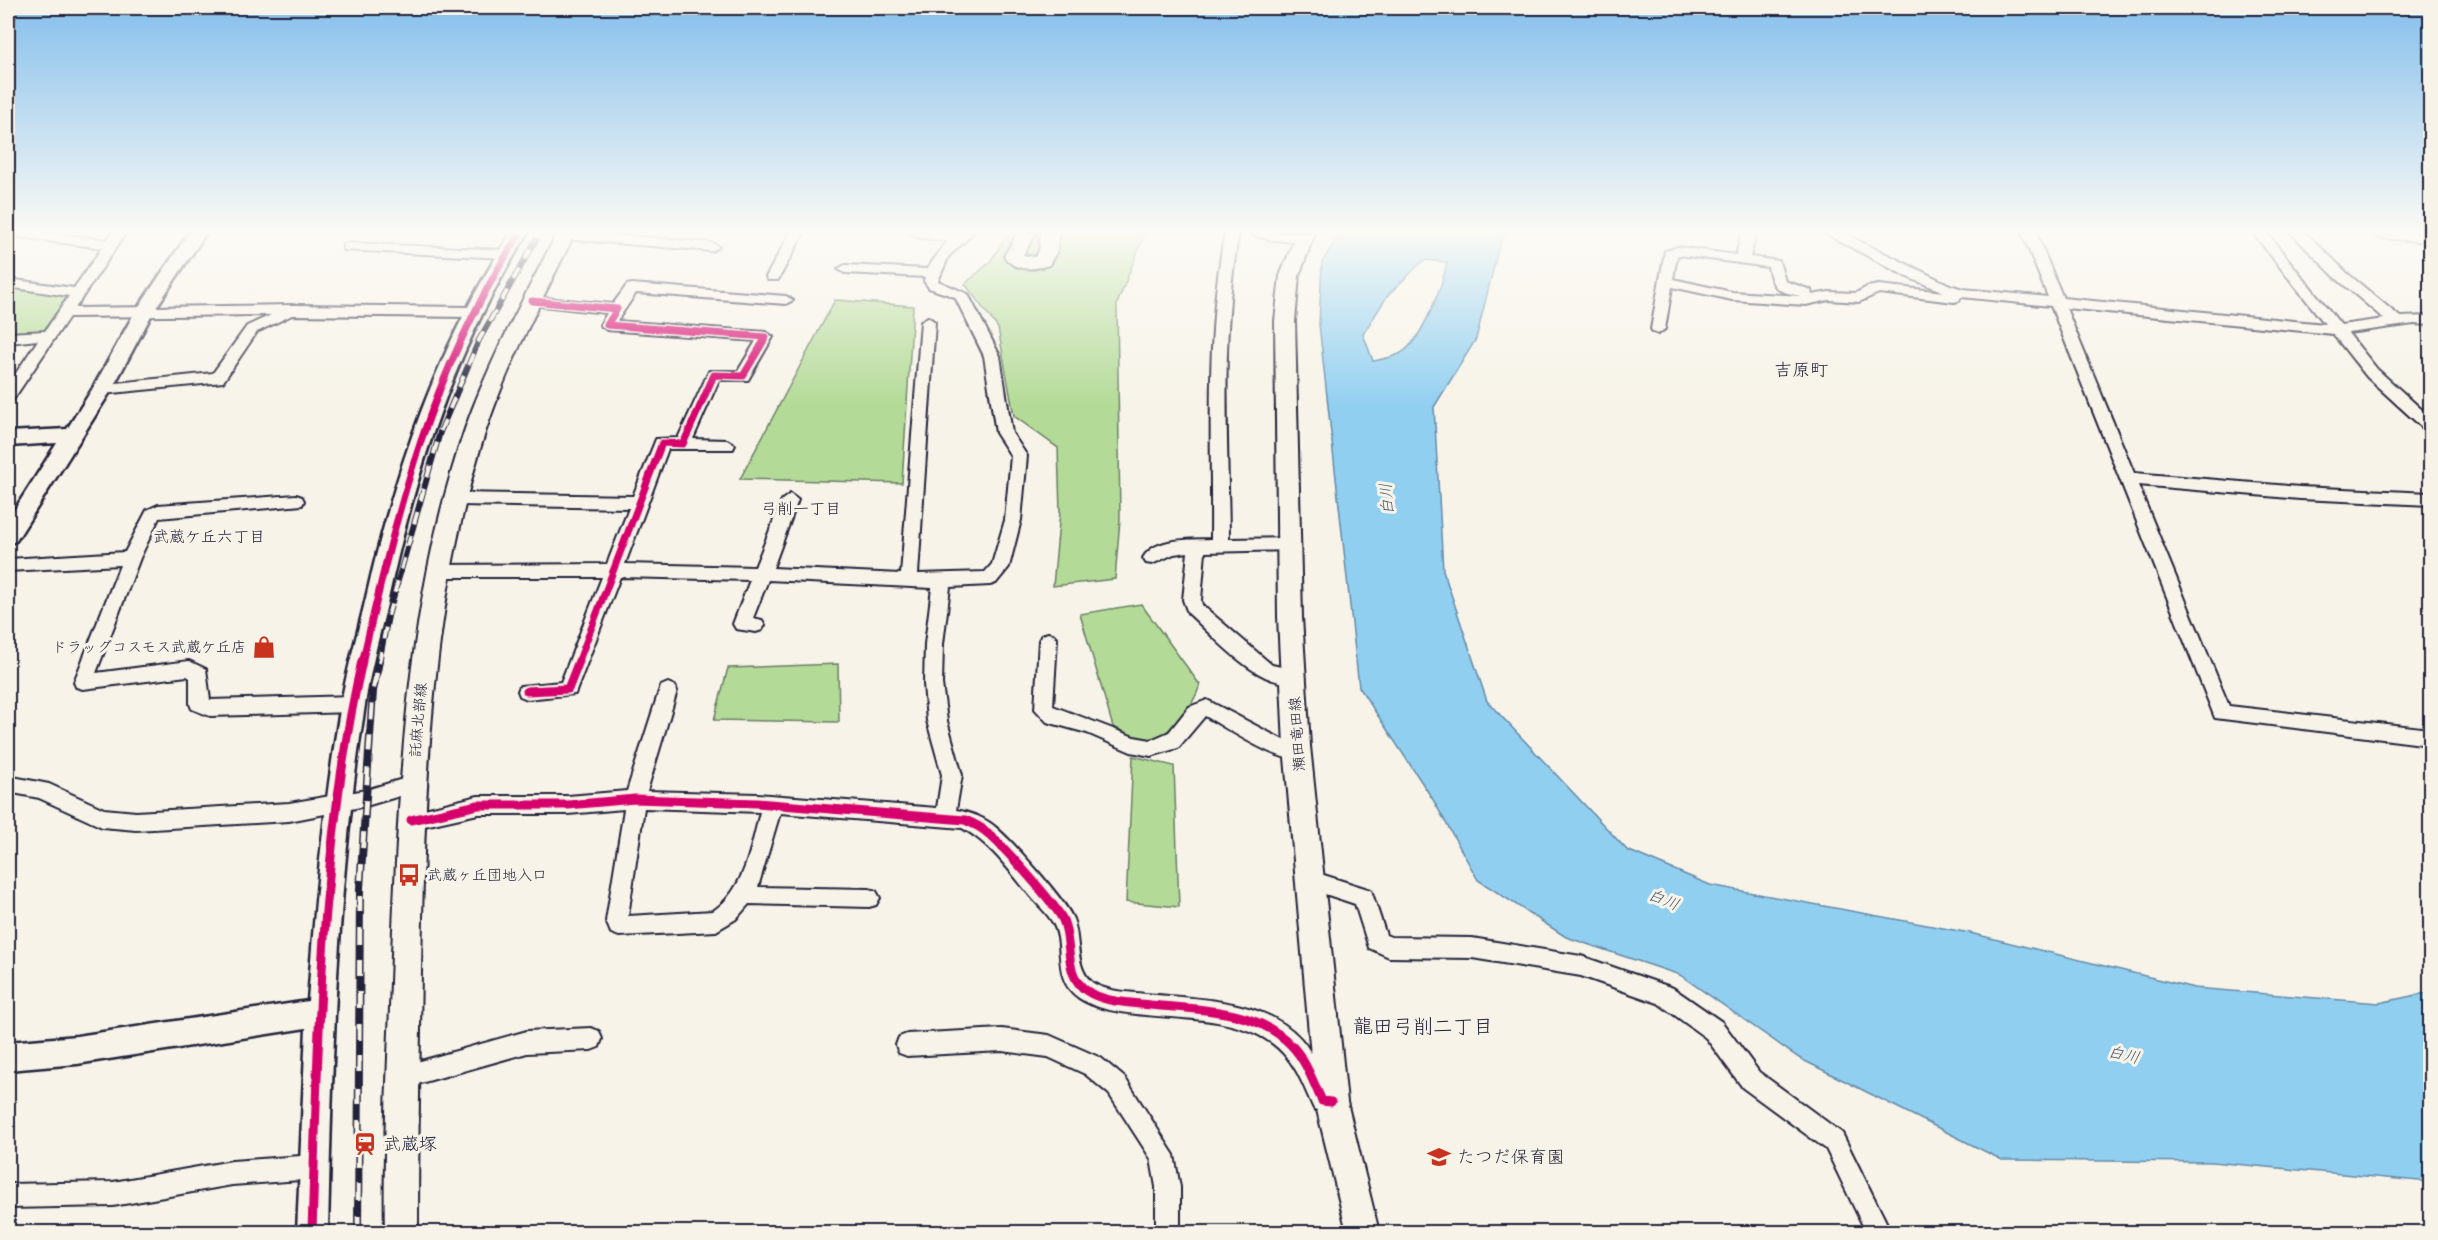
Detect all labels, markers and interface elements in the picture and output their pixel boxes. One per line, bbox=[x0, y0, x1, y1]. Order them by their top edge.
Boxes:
district label: 吉原町 bbox=[1774, 357, 1828, 386]
water label: 白川 bbox=[1374, 482, 1401, 516]
district label: 弓削一丁目 bbox=[761, 497, 841, 522]
district label: 武蔵ケ丘六丁目 bbox=[153, 525, 265, 550]
shop icon: ドラッグコスモス武蔵ケ丘店 bbox=[251, 634, 277, 660]
place label: ドラッグコスモス武蔵ケ丘店 bbox=[52, 636, 246, 660]
street label: 託麻北部線 bbox=[404, 682, 434, 758]
street label: 瀬田竜田線 bbox=[1283, 696, 1313, 772]
bus stop icon: 武蔵ヶ丘団地入口 bbox=[396, 862, 422, 888]
place label: 武蔵ヶ丘団地入口 bbox=[427, 864, 547, 888]
water label: 白川 bbox=[1644, 883, 1683, 918]
district label: 龍田弓削二丁目 bbox=[1353, 1012, 1493, 1044]
water label: 白川 bbox=[2105, 1040, 2142, 1071]
station icon: 武蔵塚 bbox=[352, 1131, 378, 1157]
place label: 武蔵塚 bbox=[383, 1131, 437, 1160]
school or university icon: たつだ保育園 bbox=[1426, 1144, 1452, 1170]
place label: たつだ保育園 bbox=[1457, 1144, 1565, 1173]

